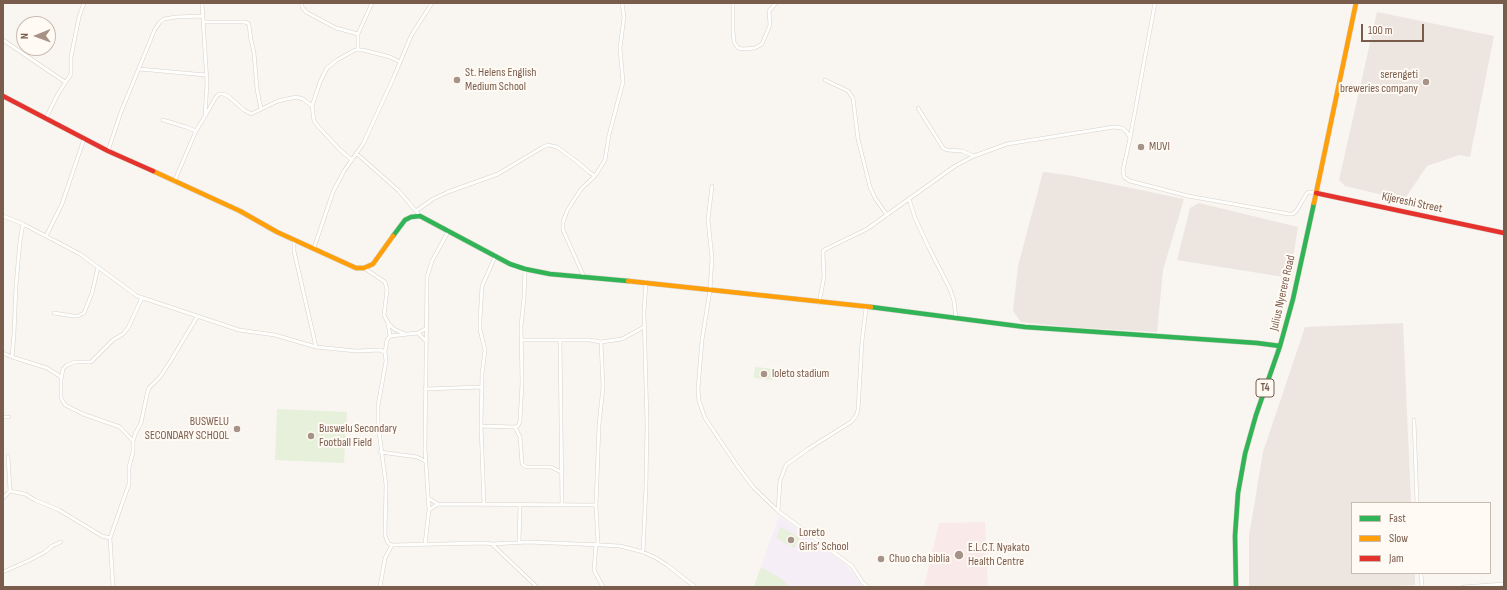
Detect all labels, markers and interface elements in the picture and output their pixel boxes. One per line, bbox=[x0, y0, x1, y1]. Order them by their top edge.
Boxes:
north arrow bbox=[16, 16, 56, 56]
scale bar bbox=[1363, 16, 1426, 42]
text: 100 m bbox=[1368, 23, 1393, 38]
text: N bbox=[18, 33, 31, 39]
place label: St. Helens English Medium School bbox=[465, 66, 536, 94]
place label: serengeti breweries company bbox=[1340, 68, 1418, 96]
marker: St. Helens English Medium School bbox=[452, 75, 462, 85]
marker: serengeti breweries company bbox=[1421, 77, 1431, 87]
place label: MUVI bbox=[1149, 140, 1170, 154]
marker: MUVI bbox=[1136, 142, 1146, 152]
street label: Kijereshi Street bbox=[1380, 190, 1444, 216]
street label: Julius Nyerere Road bbox=[1267, 254, 1299, 332]
place label: loleto stadium bbox=[772, 367, 829, 381]
marker: loleto stadium bbox=[759, 369, 769, 379]
road number: T4 bbox=[1256, 379, 1274, 397]
place label: BUSWELU SECONDARY SCHOOL bbox=[145, 415, 229, 443]
place label: Buswelu Secondary Football Field bbox=[319, 422, 397, 450]
marker: BUSWELU SECONDARY SCHOOL bbox=[232, 424, 242, 434]
marker: Buswelu Secondary Football Field bbox=[306, 431, 316, 441]
legend bbox=[1351, 502, 1491, 574]
text: Fast bbox=[1389, 511, 1406, 526]
place label: Loreto Girls’ School bbox=[799, 526, 849, 554]
text: Slow bbox=[1389, 531, 1408, 546]
marker: Loreto Girls’ School bbox=[786, 535, 796, 545]
place label: E.L.C.T. Nyakato Health Centre bbox=[968, 541, 1030, 569]
marker: E.L.C.T. Nyakato Health Centre bbox=[953, 549, 965, 561]
text: Jam bbox=[1389, 551, 1404, 566]
place label: Chuo cha biblia bbox=[889, 552, 950, 566]
marker: Chuo cha biblia bbox=[876, 554, 886, 564]

